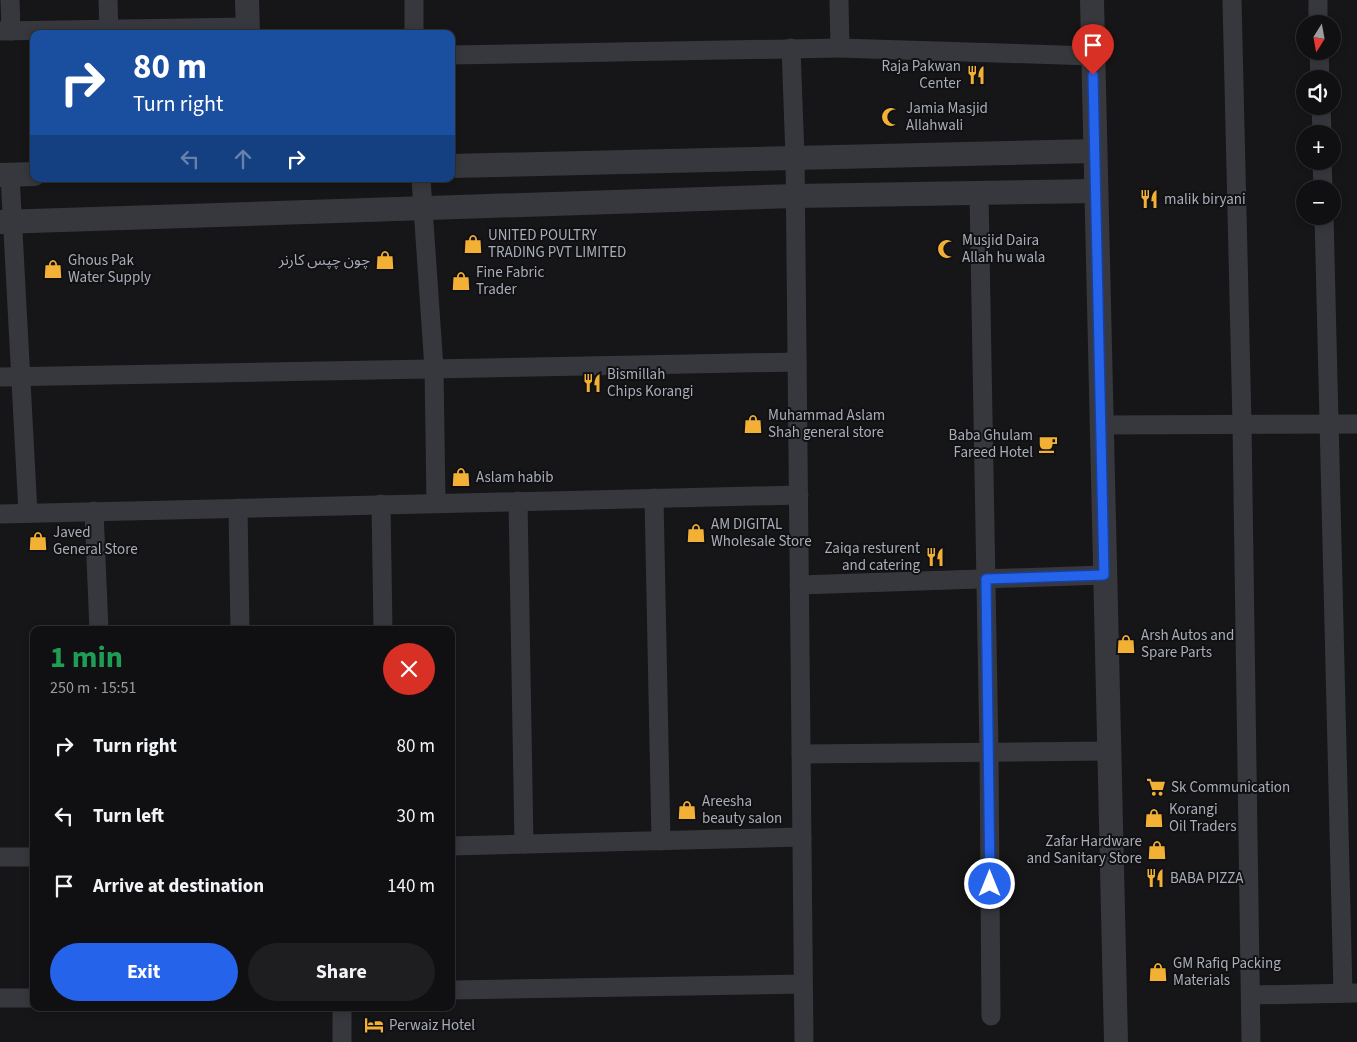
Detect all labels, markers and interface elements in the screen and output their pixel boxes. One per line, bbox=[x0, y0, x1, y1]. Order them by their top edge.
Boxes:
north arrow bbox=[1296, 15, 1341, 60]
map controls bbox=[1296, 15, 1341, 225]
pin bbox=[1072, 24, 1114, 75]
icon: arrive bbox=[1079, 31, 1107, 59]
text: 80 m bbox=[133, 42, 207, 92]
icon: right bbox=[50, 50, 115, 115]
place label: Raja Pakwan Center bbox=[881, 56, 962, 94]
restaurant icon: Raja Pakwan Center bbox=[965, 64, 987, 86]
button: sound bbox=[1296, 70, 1341, 115]
text: Turn right bbox=[133, 88, 223, 120]
place label: Jamia Masjid Allahwali bbox=[906, 98, 988, 136]
mosque icon: Jamia Masjid Allahwali bbox=[880, 106, 902, 128]
button: + bbox=[1296, 125, 1341, 170]
icon: left bbox=[176, 145, 204, 173]
icon: ahead bbox=[229, 145, 257, 173]
icon: right bbox=[282, 145, 310, 173]
button: − bbox=[1296, 180, 1341, 225]
restaurant icon: malik biryani bbox=[1138, 188, 1160, 210]
place label: malik biryani bbox=[1164, 189, 1246, 210]
place label: UNITED POULTRY TRADING PVT LIMITED bbox=[488, 225, 626, 263]
place label: Musjid Daira Allah hu wala bbox=[962, 230, 1045, 268]
shop icon: UNITED POULTRY TRADING PVT LIMITED bbox=[462, 233, 484, 255]
mosque icon: Musjid Daira Allah hu wala bbox=[936, 238, 958, 260]
shop icon: چون چپس کارنر bbox=[374, 249, 396, 271]
place label: Ghous Pak Water Supply bbox=[68, 250, 151, 288]
place label: چون چپس کارنر bbox=[278, 250, 370, 271]
shop icon: Ghous Pak Water Supply bbox=[42, 258, 64, 280]
place label: Fine Fabric Trader bbox=[476, 262, 544, 300]
shop icon: Fine Fabric Trader bbox=[450, 270, 472, 292]
place label: Bismillah Chips Korangi bbox=[607, 364, 694, 402]
restaurant icon: Bismillah Chips Korangi bbox=[581, 372, 603, 394]
place label: Muhammad Aslam Shah general store bbox=[768, 405, 885, 443]
shop icon: Muhammad Aslam Shah general store bbox=[742, 413, 764, 435]
place label: Baba Ghulam Fareed Hotel bbox=[949, 425, 1033, 463]
cafe icon: Baba Ghulam Fareed Hotel bbox=[1037, 433, 1059, 455]
shop icon: Aslam habib bbox=[450, 466, 472, 488]
place label: Aslam habib bbox=[476, 467, 554, 488]
place label: AM DIGITAL Wholesale Store bbox=[711, 514, 812, 552]
place label: Javed General Store bbox=[53, 522, 138, 560]
shop icon: AM DIGITAL Wholesale Store bbox=[685, 522, 707, 544]
shop icon: Javed General Store bbox=[27, 530, 49, 552]
place label: Zaiqa resturent and catering bbox=[825, 538, 920, 576]
restaurant icon: Zaiqa resturent and catering bbox=[924, 546, 946, 568]
place label: Arsh Autos and Spare Parts bbox=[1141, 625, 1234, 663]
shop icon: Arsh Autos and Spare Parts bbox=[1115, 633, 1137, 655]
text: 1 min bbox=[50, 636, 123, 679]
button: close bbox=[383, 643, 435, 695]
text: 250 m · 15:51 bbox=[50, 677, 137, 699]
icon: right bbox=[50, 732, 78, 760]
text: Turn right bbox=[93, 733, 177, 760]
text: 80 m bbox=[397, 733, 435, 760]
supermarket icon: Sk Communication bbox=[1145, 776, 1167, 798]
place label: Sk Communication bbox=[1171, 777, 1290, 798]
place label: Areesha beauty salon bbox=[702, 791, 782, 829]
shop icon: Areesha beauty salon bbox=[676, 799, 698, 821]
place label: Korangi Oil Traders bbox=[1169, 799, 1236, 837]
icon: left bbox=[50, 802, 78, 830]
text: Turn left bbox=[93, 803, 164, 830]
text: 30 m bbox=[397, 803, 435, 830]
shop icon: Korangi Oil Traders bbox=[1143, 807, 1165, 829]
place label: Zafar Hardware and Sanitary Store bbox=[1026, 831, 1142, 869]
shop icon: Zafar Hardware and Sanitary Store bbox=[1146, 839, 1168, 861]
position arrow bbox=[963, 857, 1015, 909]
restaurant icon: BABA PIZZA bbox=[1144, 867, 1166, 889]
place label: BABA PIZZA bbox=[1170, 868, 1244, 889]
icon: arrive bbox=[50, 872, 78, 900]
text: Arrive at destination bbox=[93, 873, 264, 900]
text: 140 m bbox=[387, 873, 435, 900]
button: Exit bbox=[50, 943, 238, 1001]
button: Share bbox=[248, 943, 435, 1001]
place label: GM Rafiq Packing Materials bbox=[1173, 953, 1281, 991]
shop icon: GM Rafiq Packing Materials bbox=[1147, 961, 1169, 983]
hotel icon: Perwaiz Hotel bbox=[363, 1014, 385, 1036]
place label: Perwaiz Hotel bbox=[389, 1015, 475, 1036]

